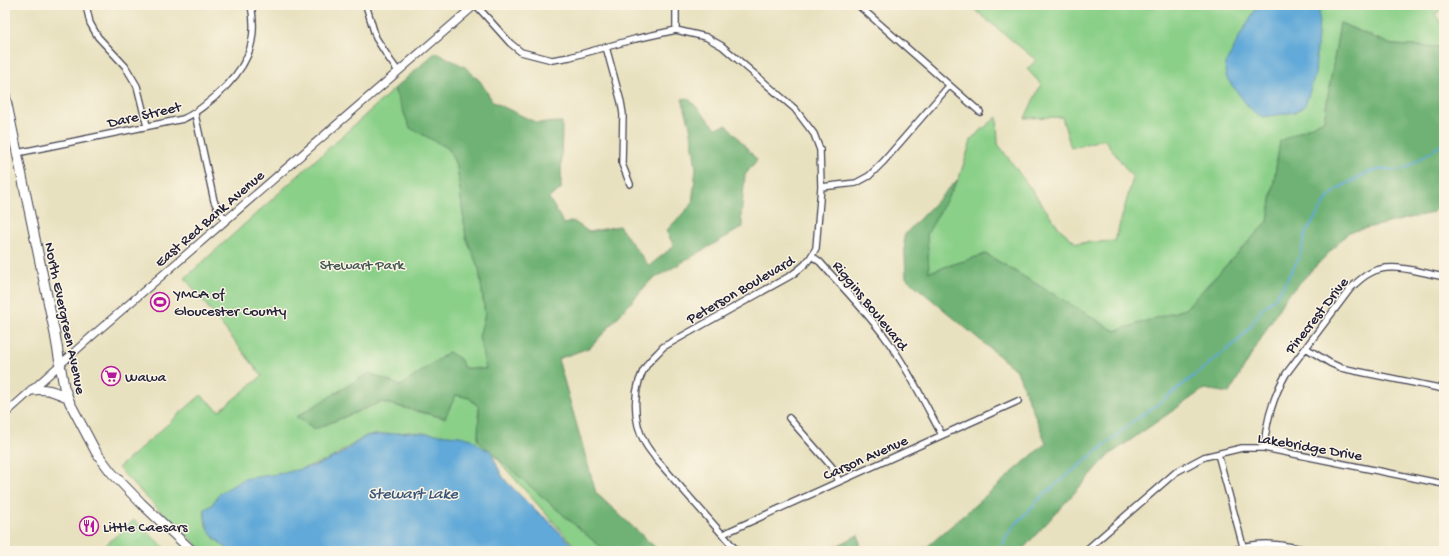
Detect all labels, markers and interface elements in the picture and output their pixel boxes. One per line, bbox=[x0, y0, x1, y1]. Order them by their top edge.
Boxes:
street label: Dare Street bbox=[105, 98, 185, 133]
street label: East Red Bank Avenue bbox=[152, 167, 269, 272]
street label: North Evergreen Avenue bbox=[39, 241, 89, 396]
street label: Peterson Boulevard bbox=[683, 252, 799, 329]
park label: Stewart Park bbox=[320, 257, 405, 275]
street label: Riggins Boulevard bbox=[828, 258, 912, 356]
street label: Pinecrest Drive bbox=[1281, 274, 1353, 359]
place label: YMCA of Gloucester County bbox=[172, 286, 287, 321]
sports icon: YMCA of Gloucester County bbox=[149, 291, 171, 313]
supermarket icon: Wawa bbox=[100, 365, 122, 387]
place label: Wawa bbox=[125, 369, 167, 387]
street label: Lakebridge Drive bbox=[1256, 430, 1364, 466]
street label: Carson Avenue bbox=[821, 432, 911, 486]
water label: Stewart Lake bbox=[368, 486, 459, 505]
restaurant icon: Little Caesars bbox=[78, 515, 100, 537]
place label: Little Caesars bbox=[103, 519, 188, 537]

